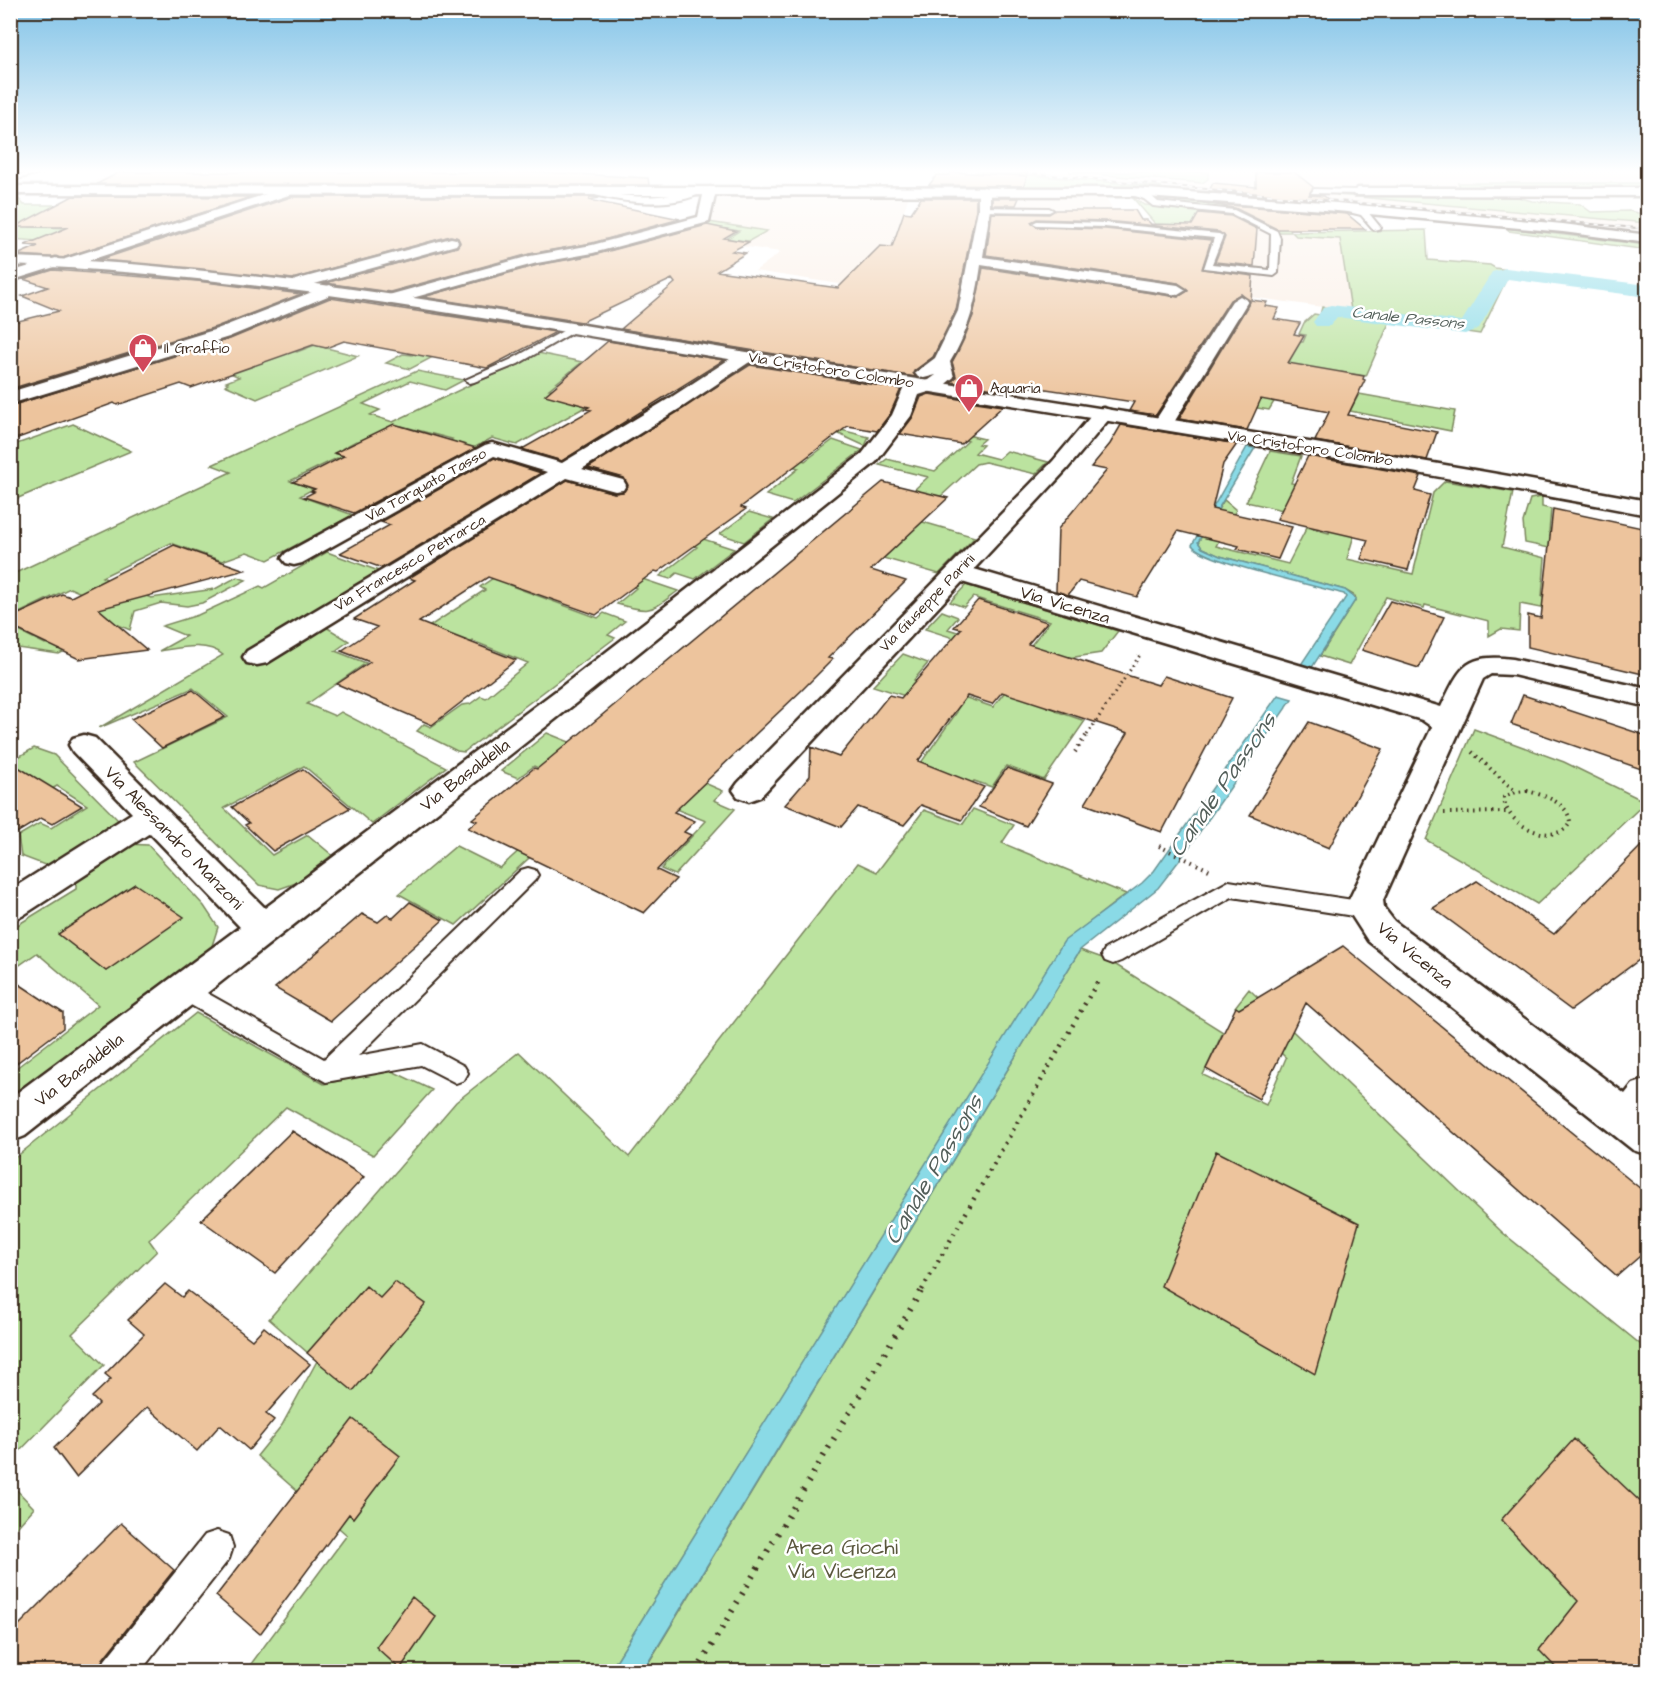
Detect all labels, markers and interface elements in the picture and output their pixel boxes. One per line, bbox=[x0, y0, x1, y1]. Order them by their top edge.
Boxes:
water label: Canale Passons bbox=[1351, 301, 1466, 335]
shop icon: Il Graffio bbox=[127, 332, 159, 374]
place label: Il Graffio bbox=[164, 338, 230, 359]
street label: Via Cristoforo Colombo bbox=[747, 347, 916, 394]
shop icon: Aquaria bbox=[953, 372, 985, 414]
place label: Aquaria bbox=[990, 378, 1041, 399]
street label: Via Cristoforo Colombo bbox=[1226, 425, 1395, 472]
street label: Via Torquato Tasso bbox=[362, 443, 491, 527]
street label: Via Francesco Petrarca bbox=[330, 509, 490, 617]
street label: Via Giuseppe Parini bbox=[874, 549, 980, 657]
street label: Via Vicenza bbox=[1017, 580, 1113, 630]
water label: Canale Passons bbox=[1161, 704, 1286, 864]
street label: Via Basaldella bbox=[415, 733, 515, 817]
street label: Via Alessandro Manzoni bbox=[99, 761, 250, 916]
street label: Via Vicenza bbox=[1371, 916, 1459, 994]
street label: Via Basaldella bbox=[29, 1027, 129, 1113]
water label: Canale Passons bbox=[876, 1087, 993, 1251]
park label: Area Giochi Via Vicenza bbox=[786, 1533, 898, 1586]

